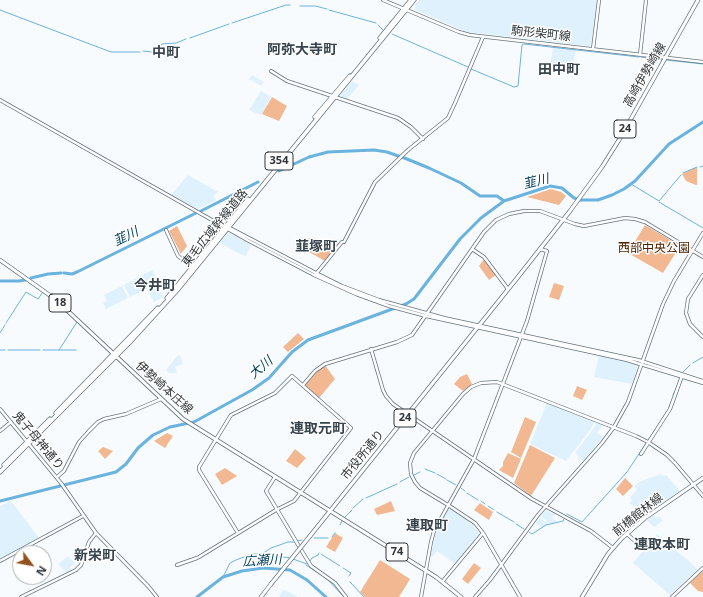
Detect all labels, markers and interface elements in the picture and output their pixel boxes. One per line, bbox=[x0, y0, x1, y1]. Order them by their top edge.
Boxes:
street label: 駒形柴町線 bbox=[510, 24, 572, 44]
street label: 高崎伊勢崎線 bbox=[621, 40, 669, 110]
district label: 阿弥大寺町 bbox=[267, 42, 337, 58]
district label: 中町 bbox=[152, 45, 180, 61]
district label: 田中町 bbox=[538, 62, 580, 78]
road number: 24 bbox=[614, 120, 636, 138]
road number: 354 bbox=[265, 152, 293, 170]
water label: 韮川 bbox=[521, 171, 551, 193]
street label: 東毛広域幹線道路 bbox=[179, 186, 251, 270]
water label: 韮川 bbox=[111, 224, 141, 250]
district label: 韮塚町 bbox=[295, 239, 337, 255]
park label: 西部中央公園 bbox=[618, 242, 690, 256]
district label: 今井町 bbox=[134, 278, 176, 294]
road number: 18 bbox=[49, 294, 71, 312]
water label: 大川 bbox=[246, 354, 276, 382]
street label: 伊勢崎本庄線 bbox=[132, 359, 196, 417]
street label: 鬼子母神通り bbox=[9, 409, 67, 473]
road number: 24 bbox=[394, 409, 416, 427]
district label: 連取元町 bbox=[290, 421, 346, 437]
street label: 市役所通り bbox=[339, 427, 387, 483]
street label: 前橋館林線 bbox=[610, 491, 666, 539]
district label: 連取町 bbox=[406, 518, 448, 534]
district label: 連取本町 bbox=[634, 537, 690, 553]
road number: 74 bbox=[386, 543, 408, 561]
north arrow bbox=[12, 545, 52, 585]
district label: 新栄町 bbox=[74, 548, 116, 564]
water label: 広瀬川 bbox=[242, 552, 282, 570]
text: N bbox=[33, 563, 50, 579]

